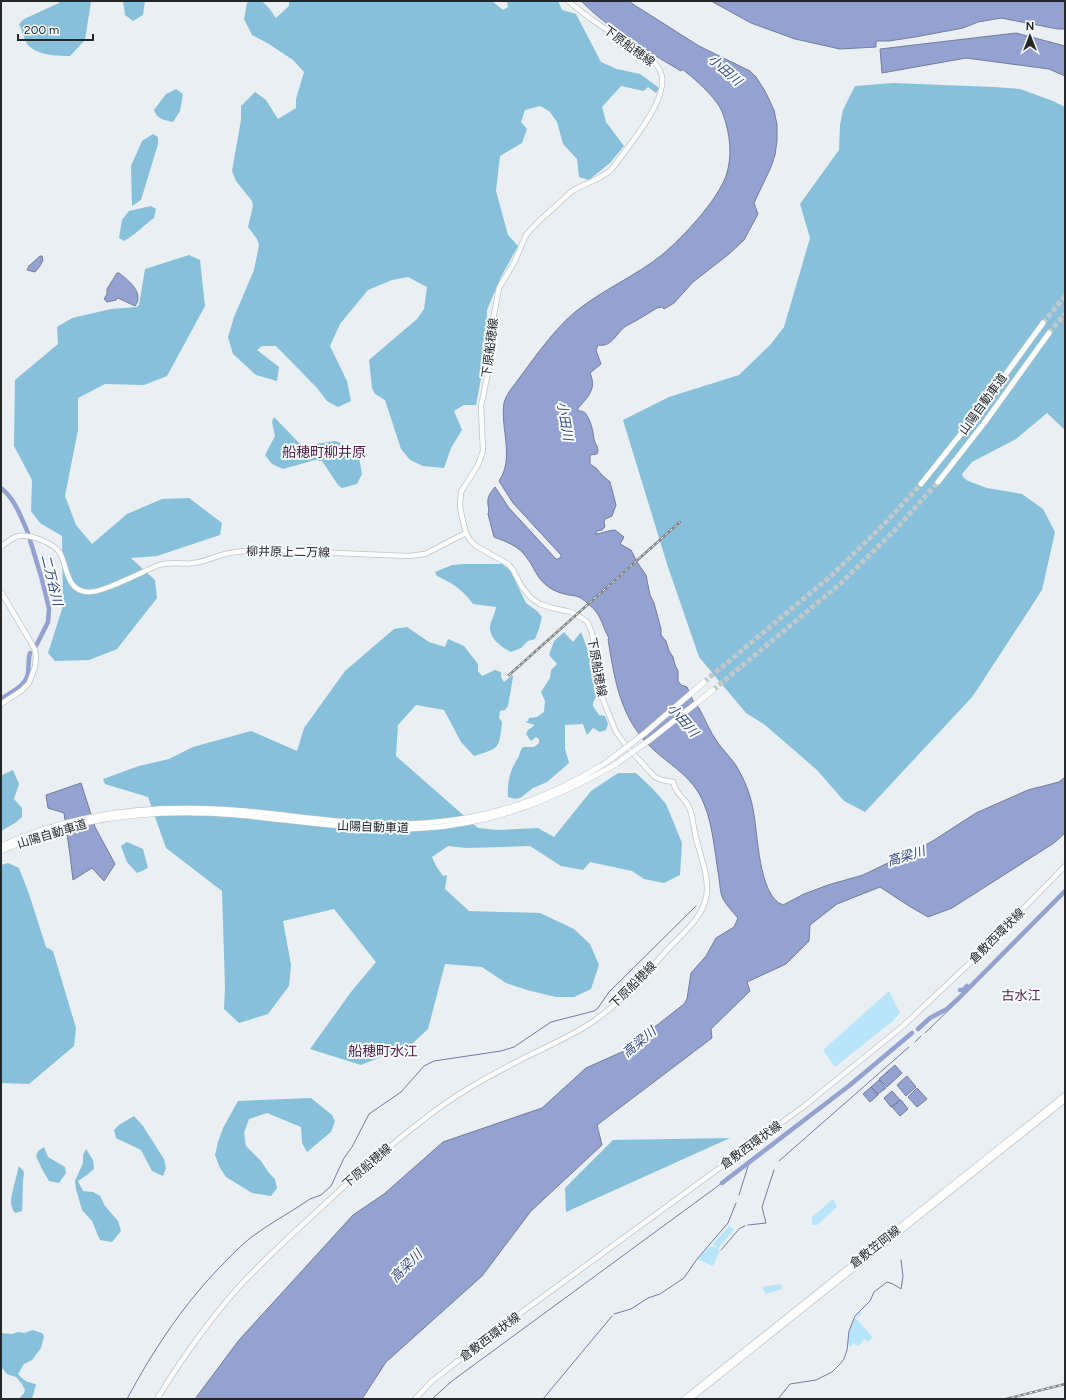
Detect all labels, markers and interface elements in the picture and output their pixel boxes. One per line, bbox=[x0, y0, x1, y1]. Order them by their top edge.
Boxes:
scale bar bbox=[18, 16, 93, 42]
north arrow bbox=[1010, 16, 1050, 56]
text: N bbox=[1026, 20, 1034, 33]
text: 200 m bbox=[24, 23, 59, 37]
street label: 下原船穂線 bbox=[601, 23, 657, 69]
water label: 小田川 bbox=[705, 52, 746, 90]
street label: 下原船穂線 bbox=[479, 317, 501, 379]
street label: 山陽自動車道 bbox=[956, 371, 1010, 437]
water label: 小田川 bbox=[554, 400, 576, 443]
district label: 船穂町柳井原 bbox=[282, 444, 366, 461]
street label: 柳井原上二万線 bbox=[246, 544, 330, 560]
water label: 二万谷川 bbox=[38, 553, 66, 609]
street label: 下原船穂線 bbox=[585, 636, 609, 698]
water label: 小田川 bbox=[665, 700, 703, 741]
street label: 山陽自動車道 bbox=[16, 817, 88, 851]
street label: 山陽自動車道 bbox=[337, 819, 409, 835]
water label: 高梁川 bbox=[885, 843, 929, 869]
street label: 倉敷西環状線 bbox=[967, 906, 1027, 966]
street label: 下原船穂線 bbox=[607, 959, 659, 1011]
district label: 古水江 bbox=[1001, 988, 1041, 1003]
water label: 高梁川 bbox=[619, 1022, 660, 1060]
district label: 船穂町水江 bbox=[348, 1043, 418, 1060]
street label: 倉敷西環状線 bbox=[718, 1118, 784, 1172]
street label: 下原船穂線 bbox=[340, 1141, 394, 1191]
street label: 倉敷笠岡線 bbox=[847, 1223, 903, 1271]
water label: 高梁川 bbox=[387, 1245, 427, 1285]
street label: 倉敷西環状線 bbox=[457, 1310, 523, 1364]

